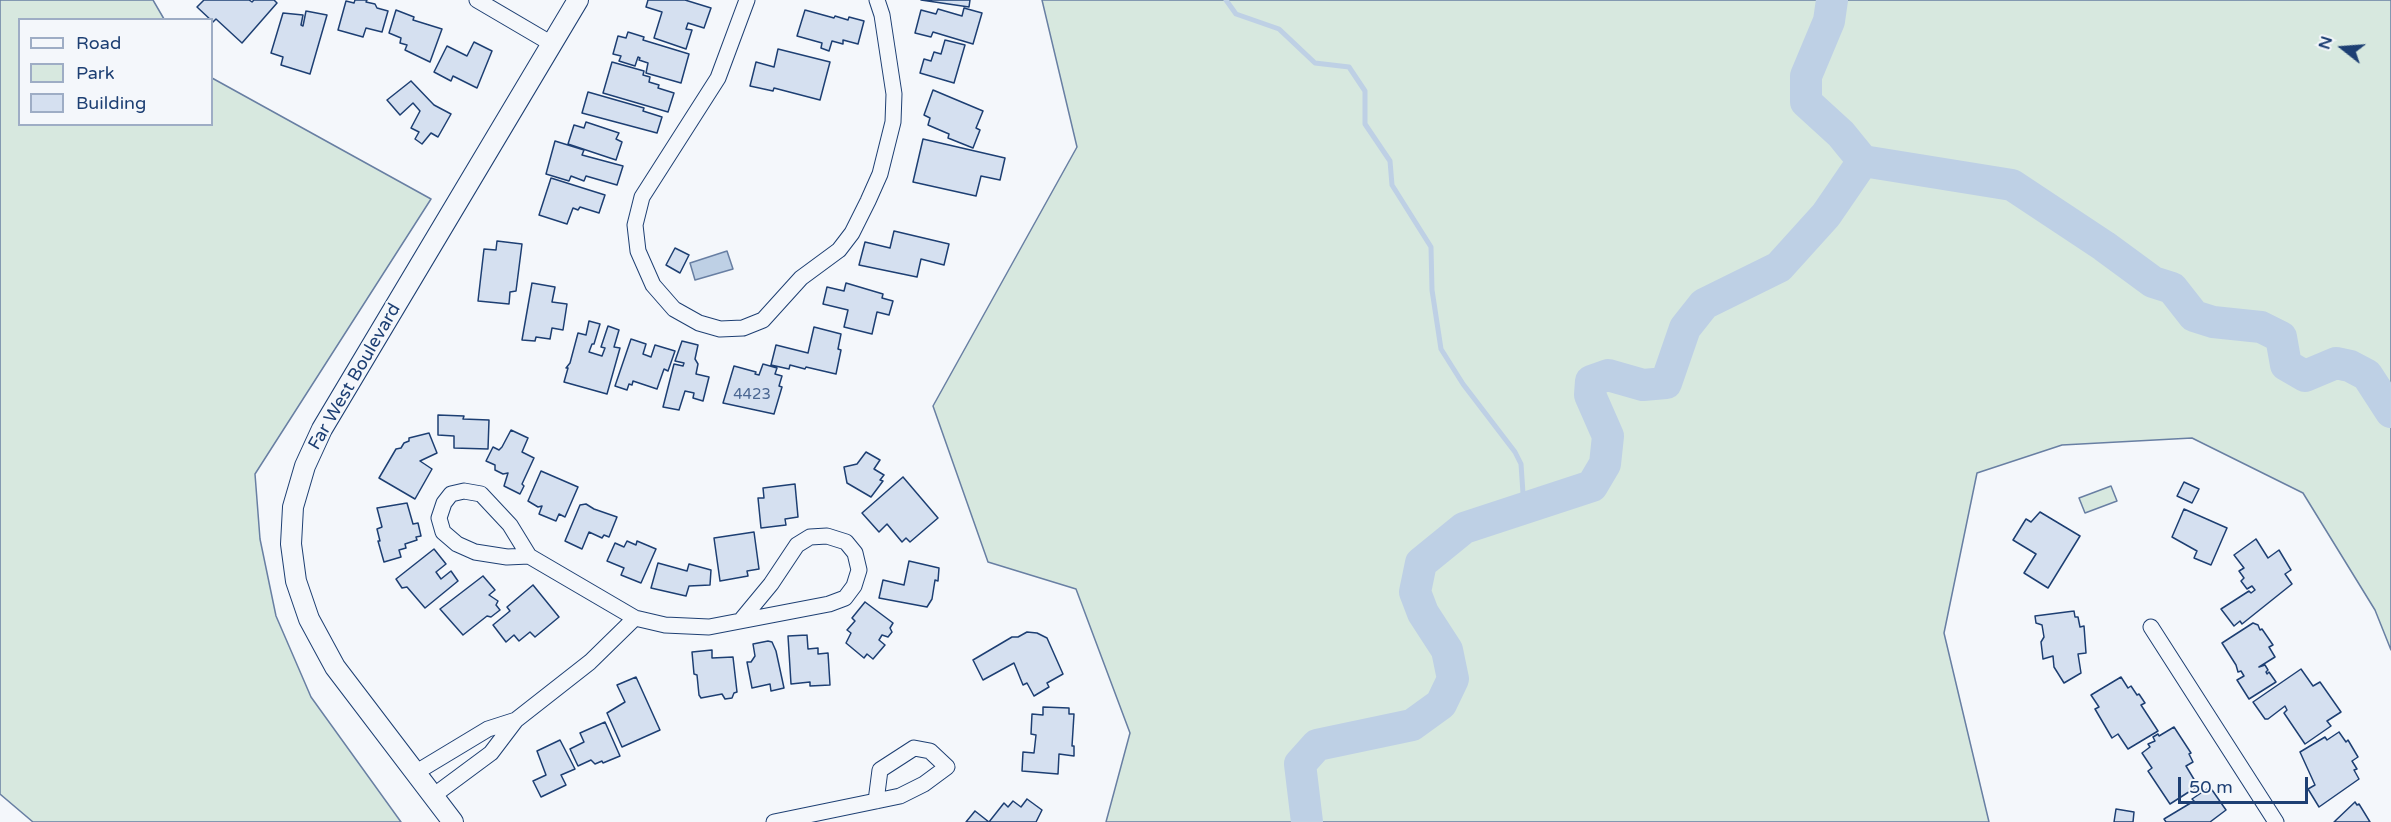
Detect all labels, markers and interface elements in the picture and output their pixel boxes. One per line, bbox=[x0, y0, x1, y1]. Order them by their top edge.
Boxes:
legend bbox=[18, 18, 213, 126]
north arrow bbox=[2313, 18, 2373, 78]
text: Road bbox=[76, 32, 121, 54]
text: N bbox=[2314, 34, 2337, 52]
text: Park bbox=[76, 62, 114, 84]
text: Building bbox=[76, 92, 146, 114]
street label: Far West Boulevard bbox=[304, 300, 406, 454]
house number: 4423 bbox=[733, 386, 771, 404]
scale bar bbox=[2181, 765, 2312, 803]
text: 50 m bbox=[2189, 776, 2233, 798]

